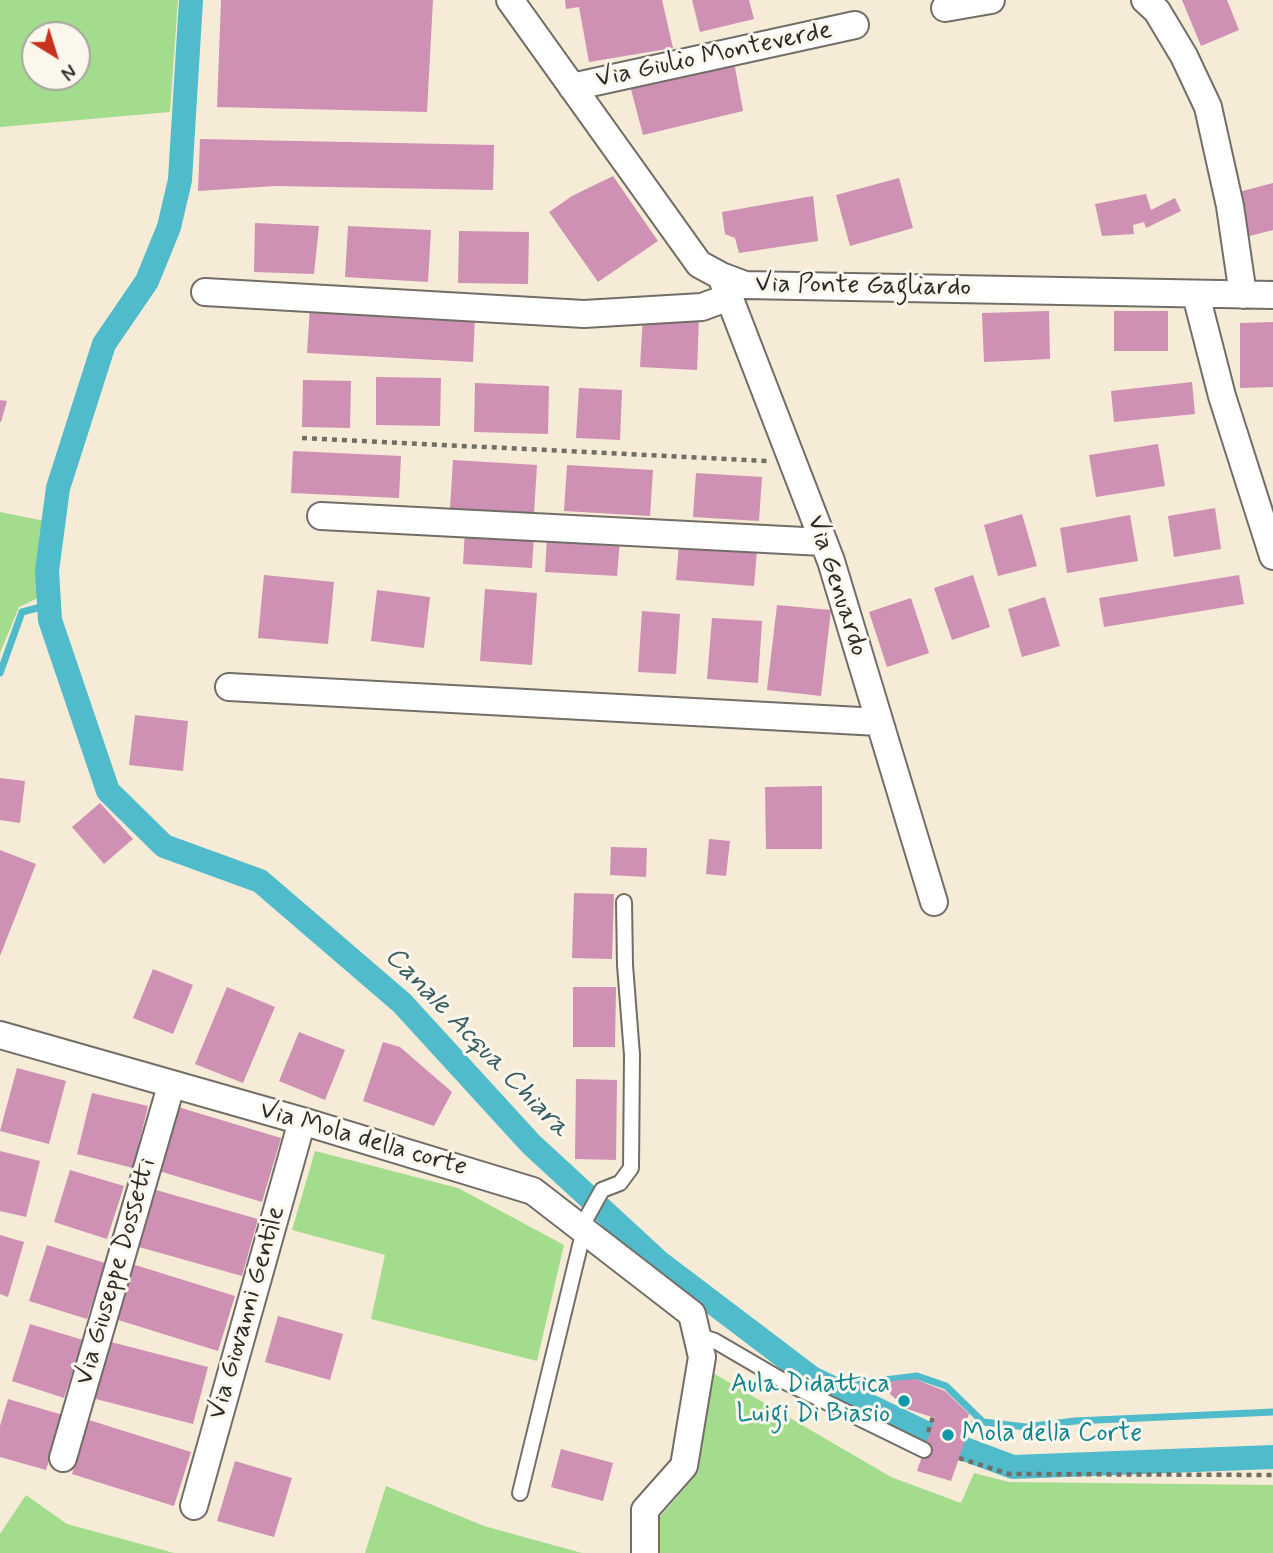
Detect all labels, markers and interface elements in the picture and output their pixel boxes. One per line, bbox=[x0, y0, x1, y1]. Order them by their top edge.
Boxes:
street label: Via Giulio Monteverde bbox=[593, 16, 835, 96]
north arrow bbox=[21, 21, 91, 91]
text: N bbox=[55, 58, 81, 85]
street label: Via Ponte Gagliardo bbox=[755, 270, 971, 304]
street label: Via Genuardo bbox=[799, 512, 873, 660]
water label: Canale Acqua Chiara bbox=[376, 941, 576, 1145]
street label: Via Mola della corte bbox=[256, 1095, 470, 1185]
street label: Via Giuseppe Dossetti bbox=[70, 1155, 164, 1389]
street label: Via Giovanni Gentile bbox=[203, 1203, 293, 1423]
place label: Aula Didattica Luigi Di Biasio bbox=[731, 1370, 890, 1432]
marker: Aula Didattica Luigi Di Biasio bbox=[896, 1393, 912, 1409]
place label: Mola della Corte bbox=[962, 1419, 1142, 1451]
marker: Mola della Corte bbox=[940, 1427, 956, 1443]

